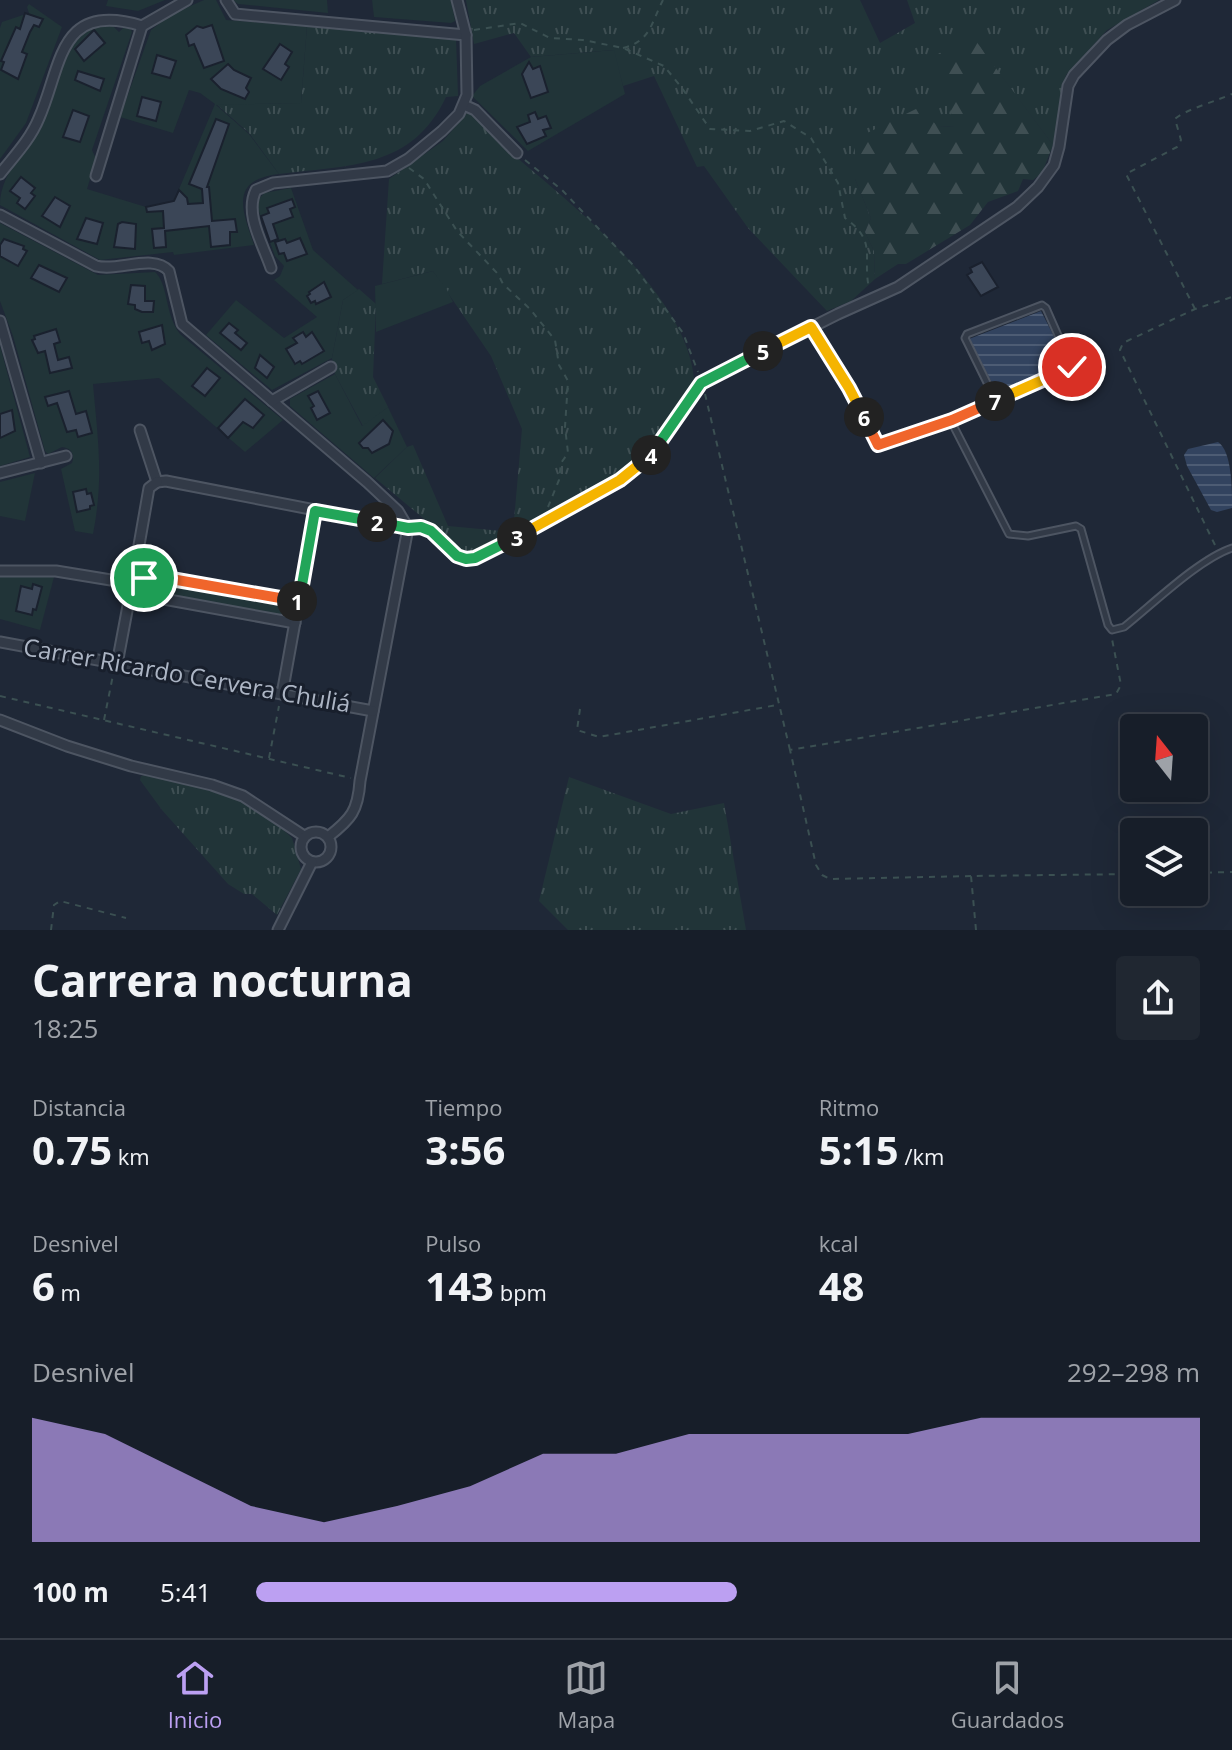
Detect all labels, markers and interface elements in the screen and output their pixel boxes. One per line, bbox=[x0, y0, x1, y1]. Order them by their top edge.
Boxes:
pin: 5 bbox=[743, 331, 783, 371]
pin bbox=[1038, 333, 1106, 401]
text: 5 bbox=[757, 336, 769, 366]
icon: check bbox=[1050, 345, 1094, 389]
pin: 7 bbox=[975, 381, 1015, 421]
text: 7 bbox=[989, 386, 1001, 416]
pin: 6 bbox=[844, 397, 884, 437]
text: 6 bbox=[858, 402, 870, 432]
pin: 4 bbox=[631, 435, 671, 475]
text: 4 bbox=[645, 440, 657, 470]
pin: 2 bbox=[357, 502, 397, 542]
text: 2 bbox=[371, 507, 383, 537]
pin: 3 bbox=[497, 517, 537, 557]
text: 3 bbox=[511, 522, 523, 552]
pin bbox=[110, 544, 178, 612]
icon: arrive bbox=[122, 556, 166, 600]
pin: 1 bbox=[277, 581, 317, 621]
text: 1 bbox=[291, 586, 303, 616]
street label: Carrer Ricardo Cervera Chuliá bbox=[21, 629, 353, 720]
north arrow bbox=[1120, 714, 1208, 802]
map controls bbox=[1120, 714, 1208, 906]
button: layers bbox=[1120, 818, 1208, 906]
text: Carrera nocturna bbox=[32, 950, 413, 1010]
button: share bbox=[1116, 956, 1200, 1040]
text: 18:25 bbox=[32, 1010, 98, 1046]
text: Distancia bbox=[32, 1092, 126, 1122]
text: Tiempo bbox=[425, 1092, 502, 1122]
text: Ritmo bbox=[819, 1092, 879, 1122]
text: 0.75 bbox=[32, 1122, 112, 1177]
text: 3:56 bbox=[425, 1122, 505, 1177]
text: 5:15 bbox=[819, 1122, 899, 1177]
text: km bbox=[112, 1141, 150, 1171]
text: /km bbox=[899, 1141, 944, 1171]
text: Desnivel bbox=[32, 1228, 119, 1258]
text: Pulso bbox=[425, 1228, 481, 1258]
text: kcal bbox=[819, 1228, 859, 1258]
text: 6 bbox=[32, 1258, 55, 1313]
text: 143 bbox=[425, 1258, 494, 1313]
text: 48 bbox=[819, 1258, 864, 1313]
text: m bbox=[55, 1277, 81, 1307]
text: bpm bbox=[494, 1277, 547, 1307]
text: Desnivel bbox=[32, 1354, 135, 1390]
text: 292–298 m bbox=[1067, 1354, 1200, 1390]
text: 100 m bbox=[32, 1574, 109, 1610]
text: 5:41 bbox=[160, 1574, 211, 1610]
tab: Inicio bbox=[168, 1656, 222, 1734]
tab: Mapa bbox=[558, 1656, 615, 1734]
tab: Guardados bbox=[951, 1656, 1064, 1734]

